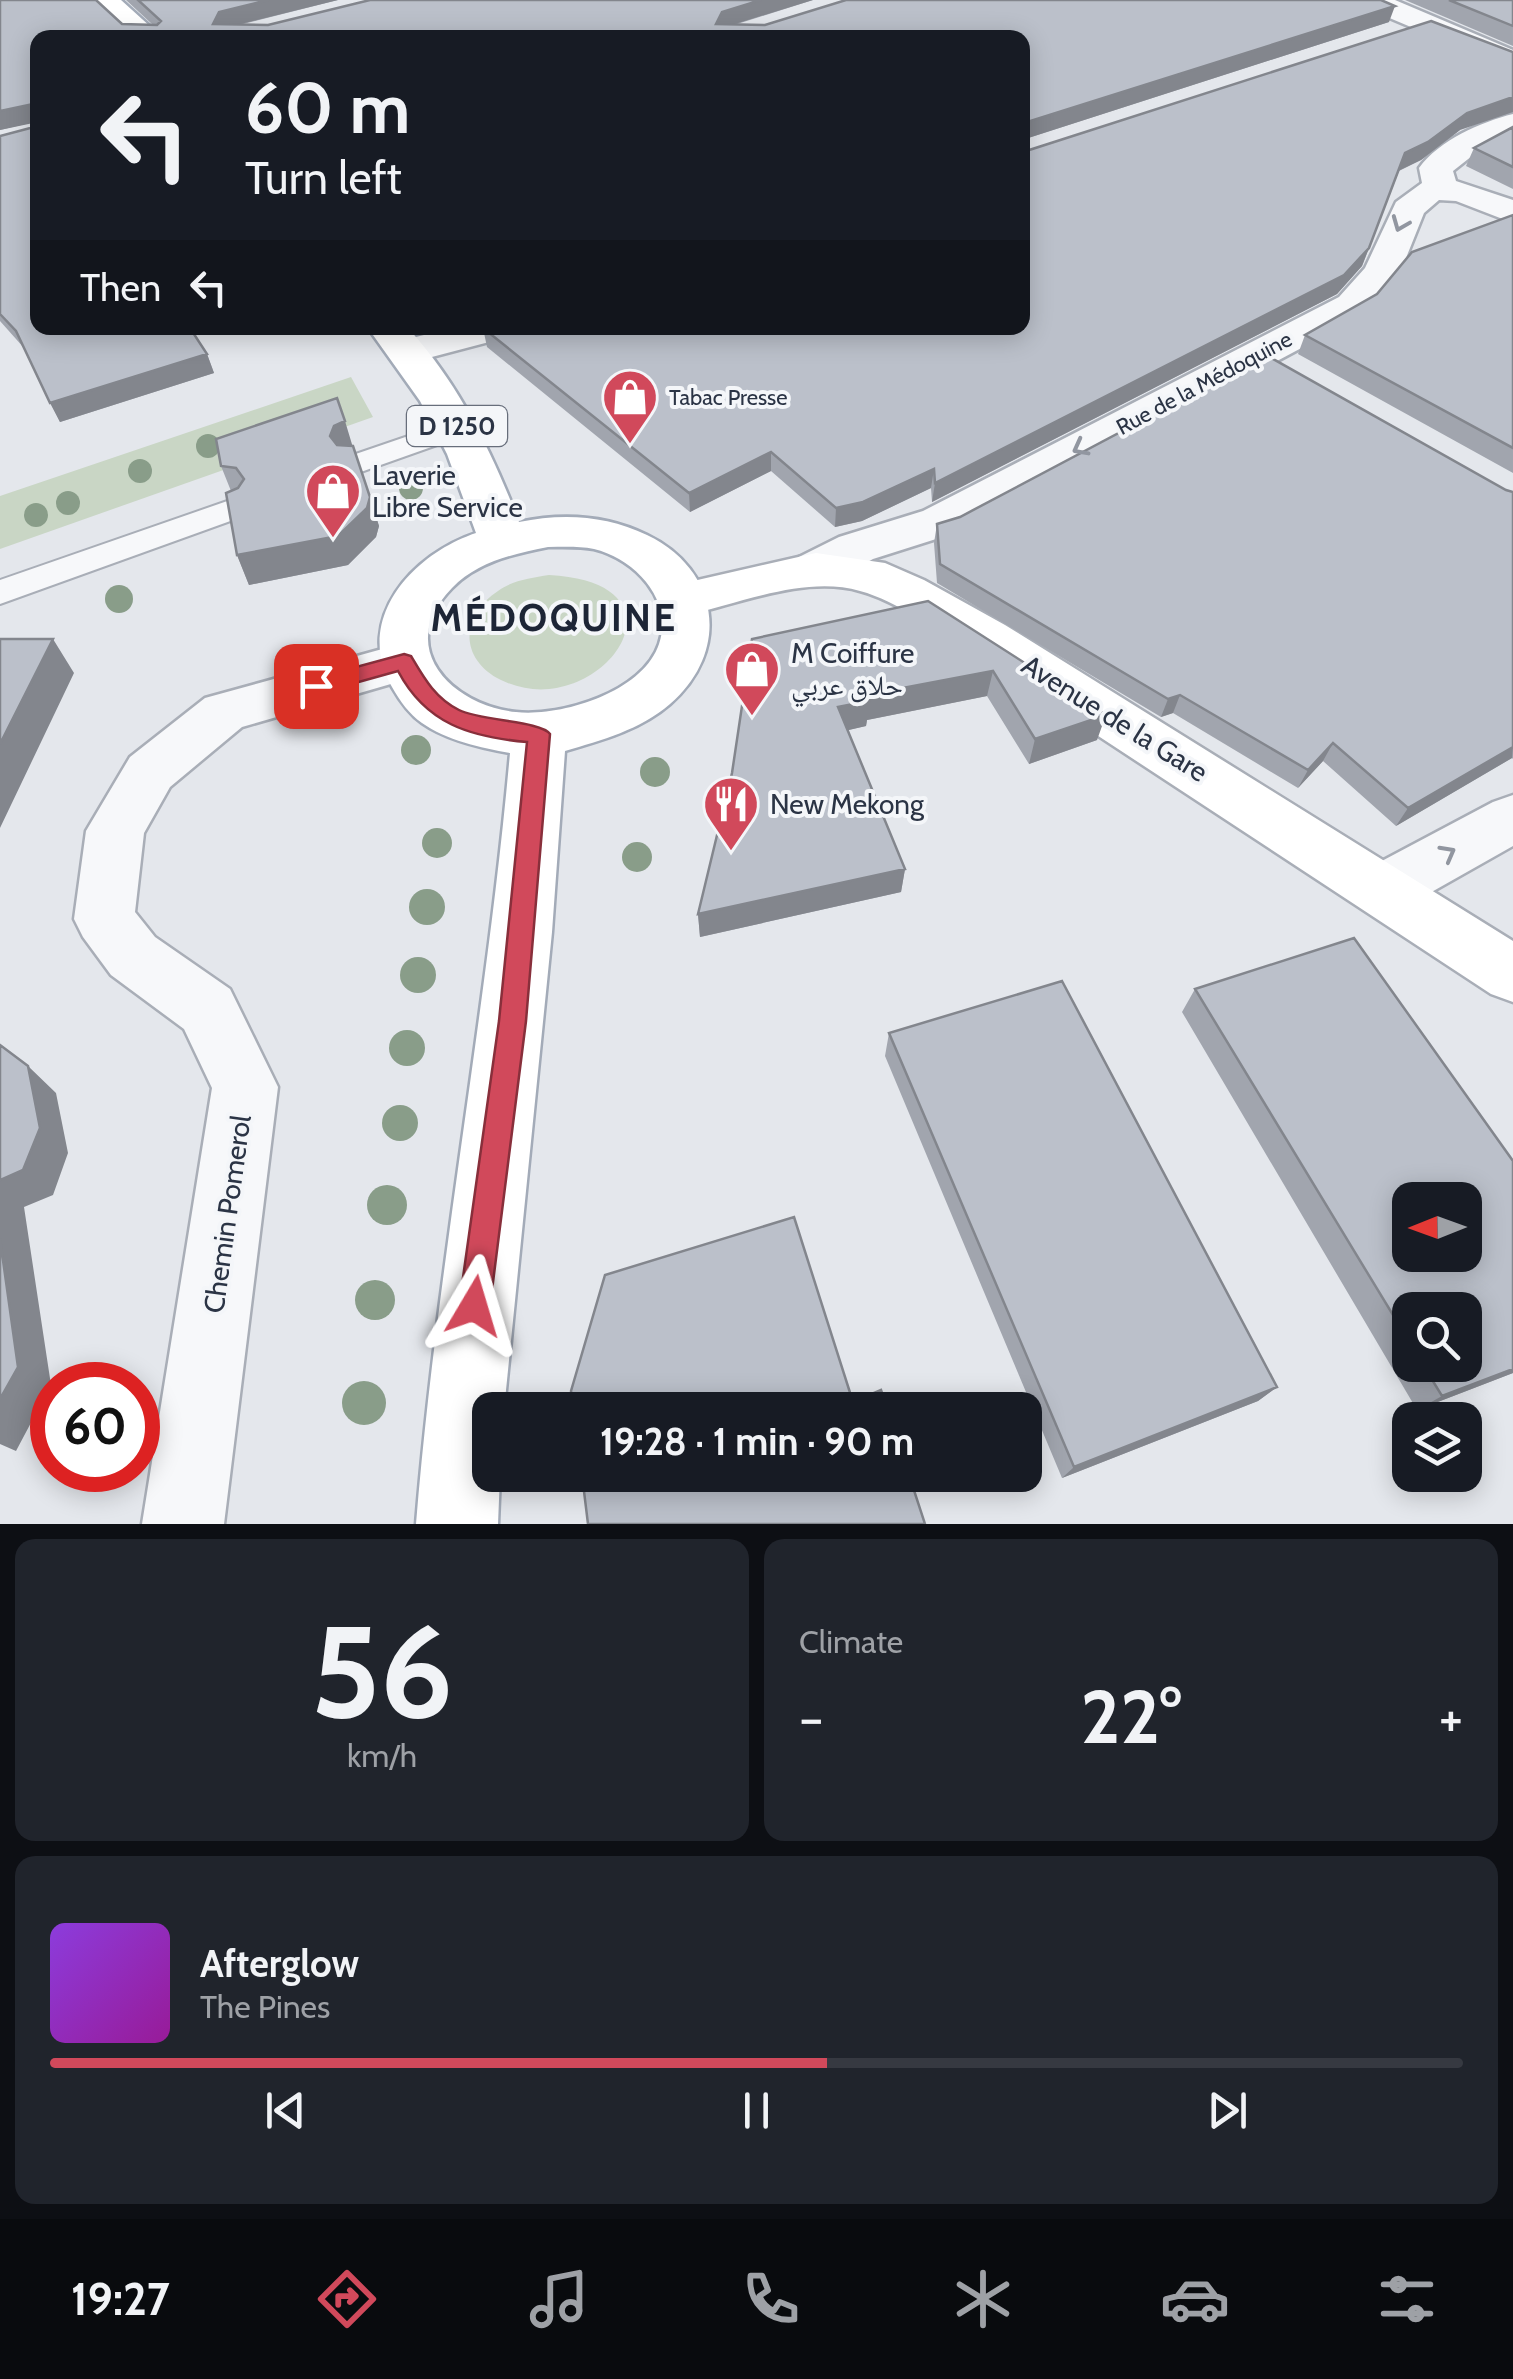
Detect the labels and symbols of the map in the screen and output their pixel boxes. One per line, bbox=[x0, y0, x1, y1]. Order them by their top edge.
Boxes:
one-way arrow bbox=[1392, 214, 1412, 232]
street label: Rue de la Médoquine bbox=[1112, 325, 1296, 441]
shop icon: Tabac Presse bbox=[600, 367, 660, 446]
place label: Tabac Presse bbox=[669, 384, 787, 411]
road number: D 1250 bbox=[407, 406, 507, 446]
one-way arrow bbox=[1073, 436, 1091, 455]
place label: Laverie Libre Service bbox=[372, 458, 523, 524]
shop icon: Laverie Libre Service bbox=[303, 461, 363, 540]
district label: MÉDOQUINE bbox=[430, 594, 678, 641]
place label: M Coiffure حلاق عربي bbox=[791, 636, 914, 708]
shop icon: M Coiffure حلاق عربي bbox=[722, 639, 782, 718]
pin bbox=[274, 644, 359, 729]
street label: Avenue de la Gare bbox=[1016, 647, 1214, 789]
restaurant icon: New Mekong bbox=[701, 774, 761, 853]
place label: New Mekong bbox=[770, 787, 925, 821]
one-way arrow bbox=[1438, 846, 1456, 866]
street label: Chemin Pomerol bbox=[196, 1112, 258, 1315]
north arrow bbox=[1392, 1182, 1482, 1272]
position arrow bbox=[422, 1254, 526, 1358]
speed limit sign: 60 bbox=[30, 1362, 160, 1492]

